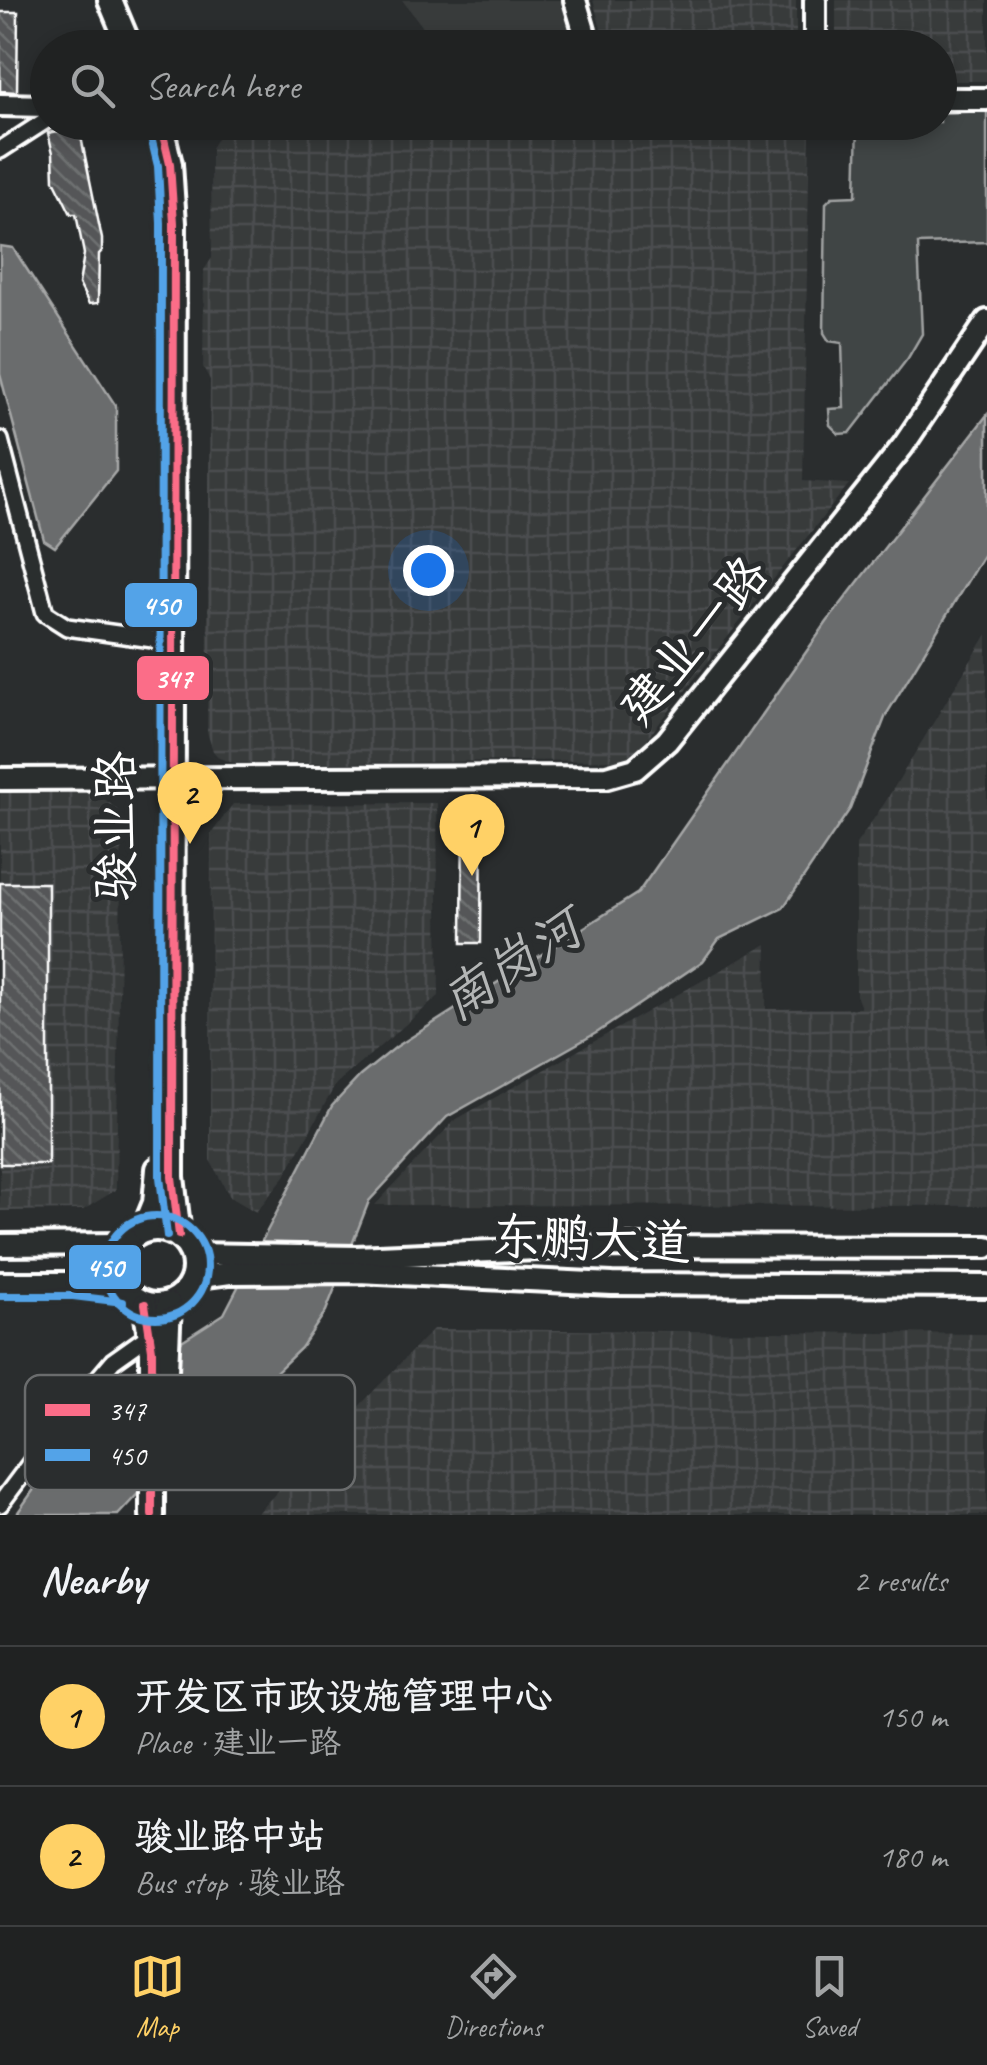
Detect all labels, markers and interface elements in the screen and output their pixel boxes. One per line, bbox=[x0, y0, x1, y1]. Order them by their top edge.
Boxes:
search box bbox=[30, 30, 957, 140]
icon: search bbox=[65, 58, 120, 113]
text: Search here bbox=[145, 62, 300, 109]
street label: 建业一路 bbox=[605, 543, 782, 737]
your location bbox=[403, 545, 454, 596]
line badge: 450 bbox=[123, 581, 199, 629]
text: 450 bbox=[142, 588, 183, 623]
line badge: 347 bbox=[135, 654, 211, 702]
text: 347 bbox=[154, 661, 194, 696]
street label: 骏业路 bbox=[84, 751, 147, 901]
pin: 2 bbox=[158, 762, 222, 844]
pin: 1 bbox=[440, 794, 504, 876]
water label: 南岗河 bbox=[428, 891, 601, 1035]
street label: 东鹏大道 bbox=[490, 1205, 692, 1274]
line badge: 450 bbox=[67, 1243, 143, 1291]
text: 450 bbox=[86, 1250, 127, 1285]
legend bbox=[25, 1375, 355, 1490]
text: 347 bbox=[108, 1393, 147, 1428]
text: 450 bbox=[108, 1438, 148, 1473]
text: Nearby bbox=[40, 1554, 146, 1607]
text: 2 results bbox=[853, 1560, 947, 1601]
text: 开发区市政设施管理中心 bbox=[135, 1673, 553, 1720]
text: 1 bbox=[65, 1696, 80, 1737]
text: 150 m bbox=[878, 1696, 947, 1737]
text: Place · 建业一路 bbox=[135, 1722, 341, 1763]
text: 骏业路中站 bbox=[135, 1813, 325, 1860]
text: 2 bbox=[65, 1836, 80, 1877]
text: 180 m bbox=[878, 1836, 947, 1877]
text: Bus stop · 骏业路 bbox=[135, 1862, 345, 1903]
tab: Map bbox=[130, 1949, 185, 2044]
tab: Directions bbox=[445, 1949, 542, 2044]
tab: Saved bbox=[802, 1949, 857, 2044]

